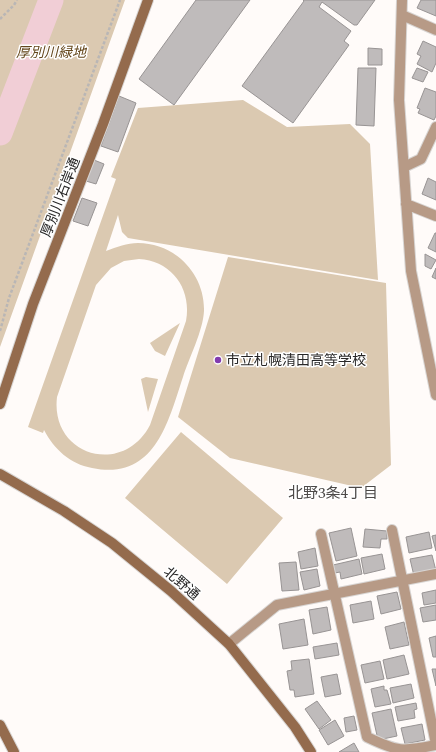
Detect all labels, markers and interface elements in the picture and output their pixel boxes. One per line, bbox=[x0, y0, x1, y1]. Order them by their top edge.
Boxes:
park label: 厚別川緑地 bbox=[16, 42, 88, 63]
street label: 厚別川右岸通 bbox=[36, 154, 85, 240]
place label: 市立札幌清田高等学校 bbox=[226, 350, 366, 371]
marker: 市立札幌清田高等学校 bbox=[213, 355, 223, 365]
district label: 北野3条4丁目 bbox=[288, 482, 378, 505]
street label: 北野通 bbox=[159, 562, 204, 605]

